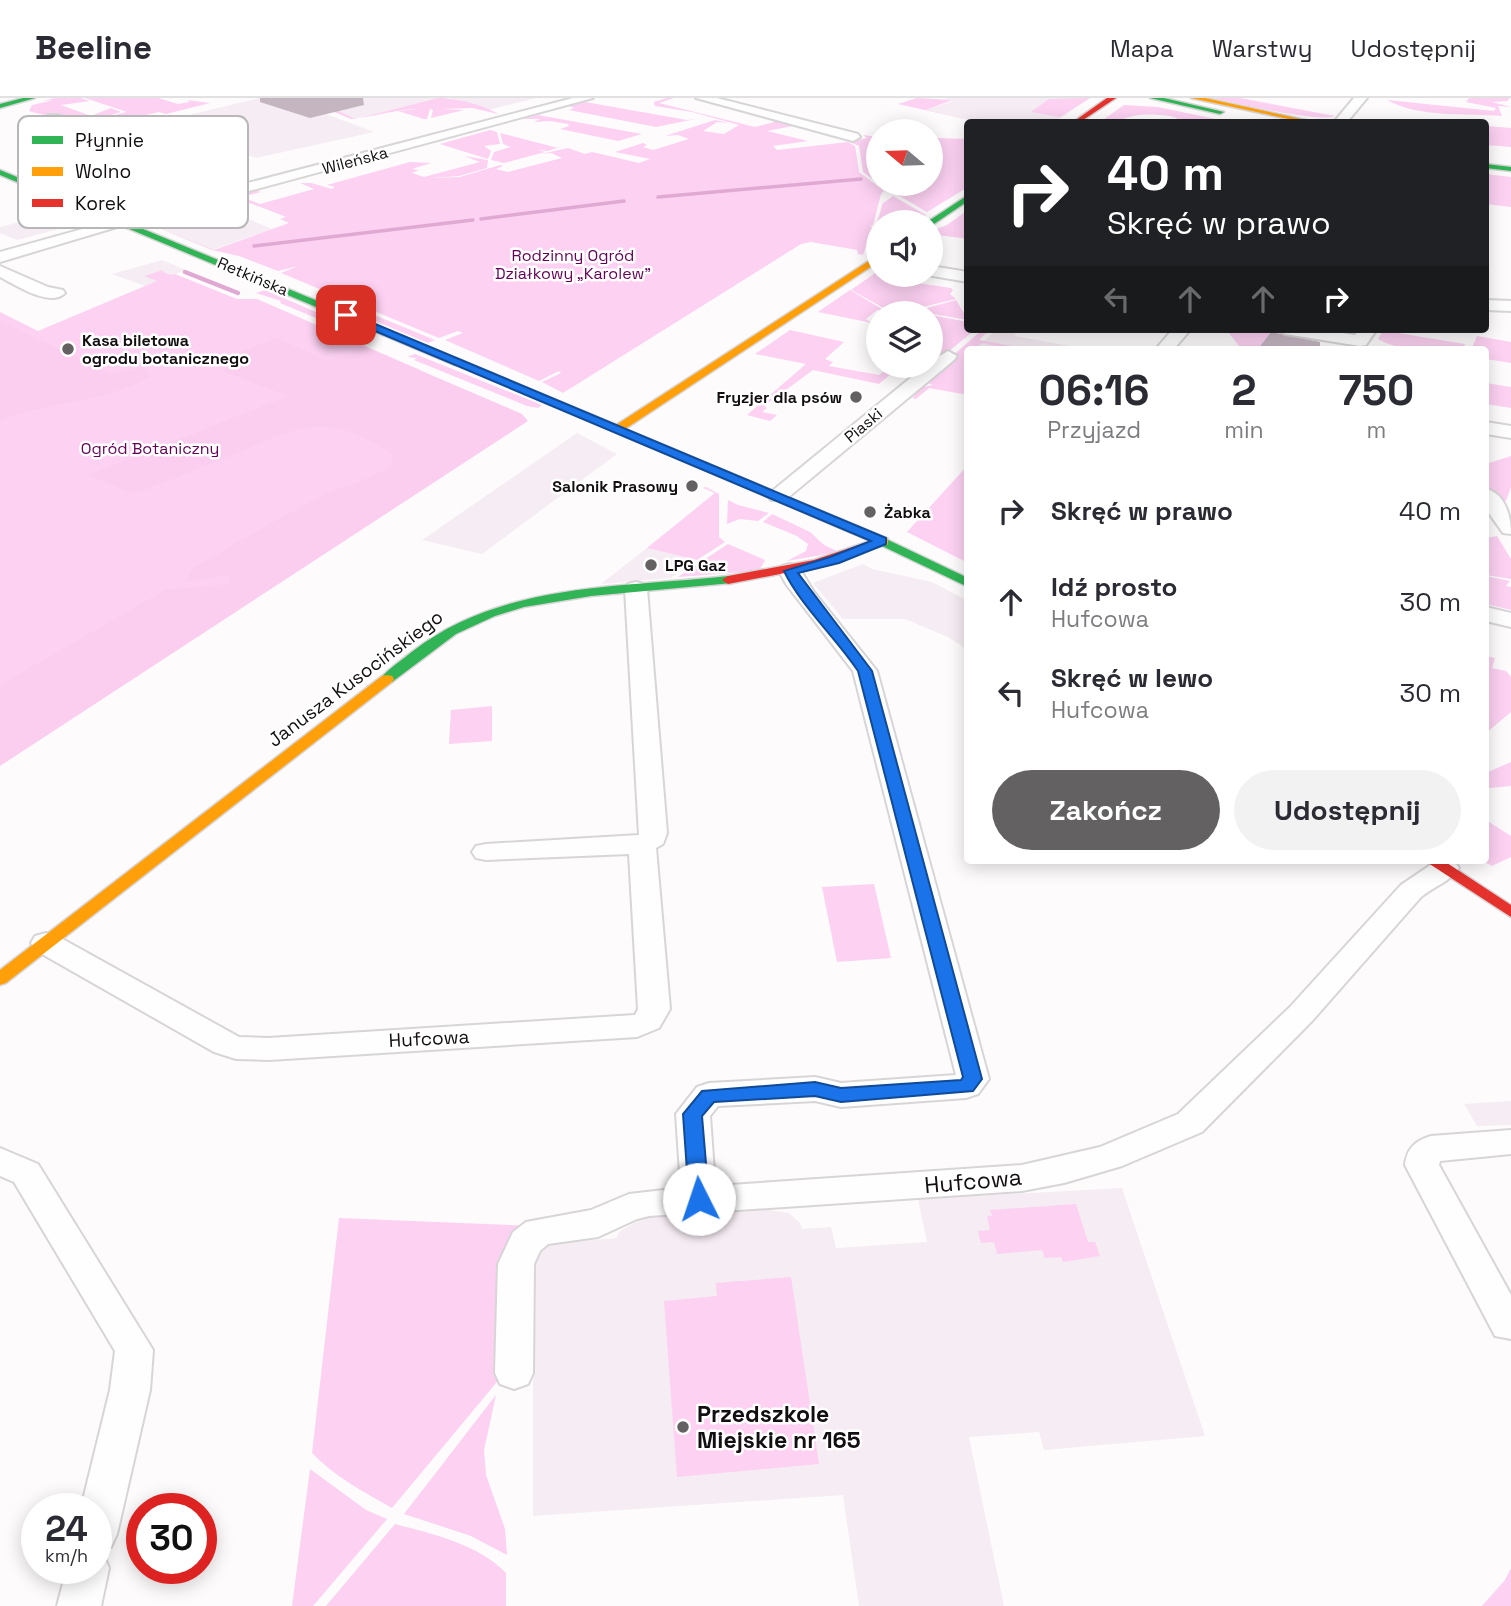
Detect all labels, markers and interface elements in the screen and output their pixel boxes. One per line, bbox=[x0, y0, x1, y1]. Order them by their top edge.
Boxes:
text: Beeline bbox=[35, 27, 152, 69]
text: Mapa bbox=[1110, 33, 1174, 64]
text: Warstwy bbox=[1212, 33, 1313, 64]
text: Udostępnij bbox=[1351, 33, 1476, 64]
legend bbox=[18, 116, 248, 228]
north arrow bbox=[866, 119, 943, 196]
map controls bbox=[866, 119, 943, 378]
text: Płynnie bbox=[75, 128, 144, 153]
street label: Wileńska bbox=[320, 142, 390, 179]
text: 40 m bbox=[1107, 142, 1224, 204]
icon: right bbox=[992, 147, 1083, 238]
text: Wolno bbox=[75, 159, 131, 184]
text: Korek bbox=[75, 191, 126, 216]
text: Skręć w prawo bbox=[1107, 203, 1331, 243]
button: sound bbox=[866, 210, 943, 287]
park label: Rodzinny Ogród Działkowy „Karolew” bbox=[495, 245, 651, 284]
street label: Retkińska bbox=[214, 252, 291, 301]
icon: left bbox=[1098, 280, 1136, 318]
icon: ahead bbox=[1171, 280, 1209, 318]
icon: ahead bbox=[1244, 280, 1282, 318]
icon: right bbox=[1317, 280, 1355, 318]
pin bbox=[316, 285, 376, 345]
icon: arrive bbox=[327, 296, 365, 334]
button: layers bbox=[866, 301, 943, 378]
place label: Kasa biletowa ogrodu botanicznego bbox=[82, 330, 249, 369]
marker: Kasa biletowa ogrodu botanicznego bbox=[60, 341, 76, 357]
text: 06:16 bbox=[1039, 364, 1149, 417]
text: 2 bbox=[1231, 364, 1256, 417]
text: 750 bbox=[1339, 364, 1414, 417]
place label: Fryzjer dla psów bbox=[716, 387, 842, 408]
marker: Fryzjer dla psów bbox=[848, 389, 864, 405]
street label: Piaski bbox=[840, 403, 887, 447]
text: Przyjazd bbox=[1047, 415, 1141, 445]
text: min bbox=[1224, 415, 1264, 445]
text: m bbox=[1366, 415, 1386, 445]
park label: Ogród Botaniczny bbox=[81, 438, 219, 459]
place label: Salonik Prasowy bbox=[552, 476, 678, 497]
marker: Salonik Prasowy bbox=[684, 478, 700, 494]
icon: right bbox=[992, 492, 1030, 530]
text: Skręć w prawo bbox=[1051, 494, 1233, 528]
text: 40 m bbox=[1399, 494, 1461, 528]
place label: Żabka bbox=[884, 502, 931, 523]
marker: Żabka bbox=[862, 504, 878, 520]
place label: LPG Gaz bbox=[665, 555, 726, 576]
marker: LPG Gaz bbox=[643, 557, 659, 573]
text: Idź prosto bbox=[1051, 570, 1178, 604]
icon: ahead bbox=[992, 583, 1030, 621]
text: 30 m bbox=[1400, 585, 1461, 619]
street label: Janusza Kusocińskiego bbox=[263, 604, 448, 752]
text: Hufcowa bbox=[1051, 604, 1149, 634]
text: Skręć w lewo bbox=[1051, 661, 1213, 695]
icon: left bbox=[992, 674, 1030, 712]
text: 30 m bbox=[1400, 676, 1461, 710]
text: Hufcowa bbox=[1051, 695, 1149, 725]
button: Zakończ bbox=[992, 770, 1220, 850]
button: Udostępnij bbox=[1234, 770, 1461, 850]
street label: Hufcowa bbox=[388, 1024, 470, 1053]
position arrow bbox=[662, 1162, 736, 1236]
street label: Hufcowa bbox=[923, 1162, 1023, 1200]
place label: Przedszkole Miejskie nr 165 bbox=[697, 1399, 861, 1455]
marker: Przedszkole Miejskie nr 165 bbox=[675, 1419, 691, 1435]
speed limit sign: 30 bbox=[126, 1493, 217, 1584]
text: 24 bbox=[45, 1507, 88, 1551]
text: km/h bbox=[45, 1544, 88, 1567]

